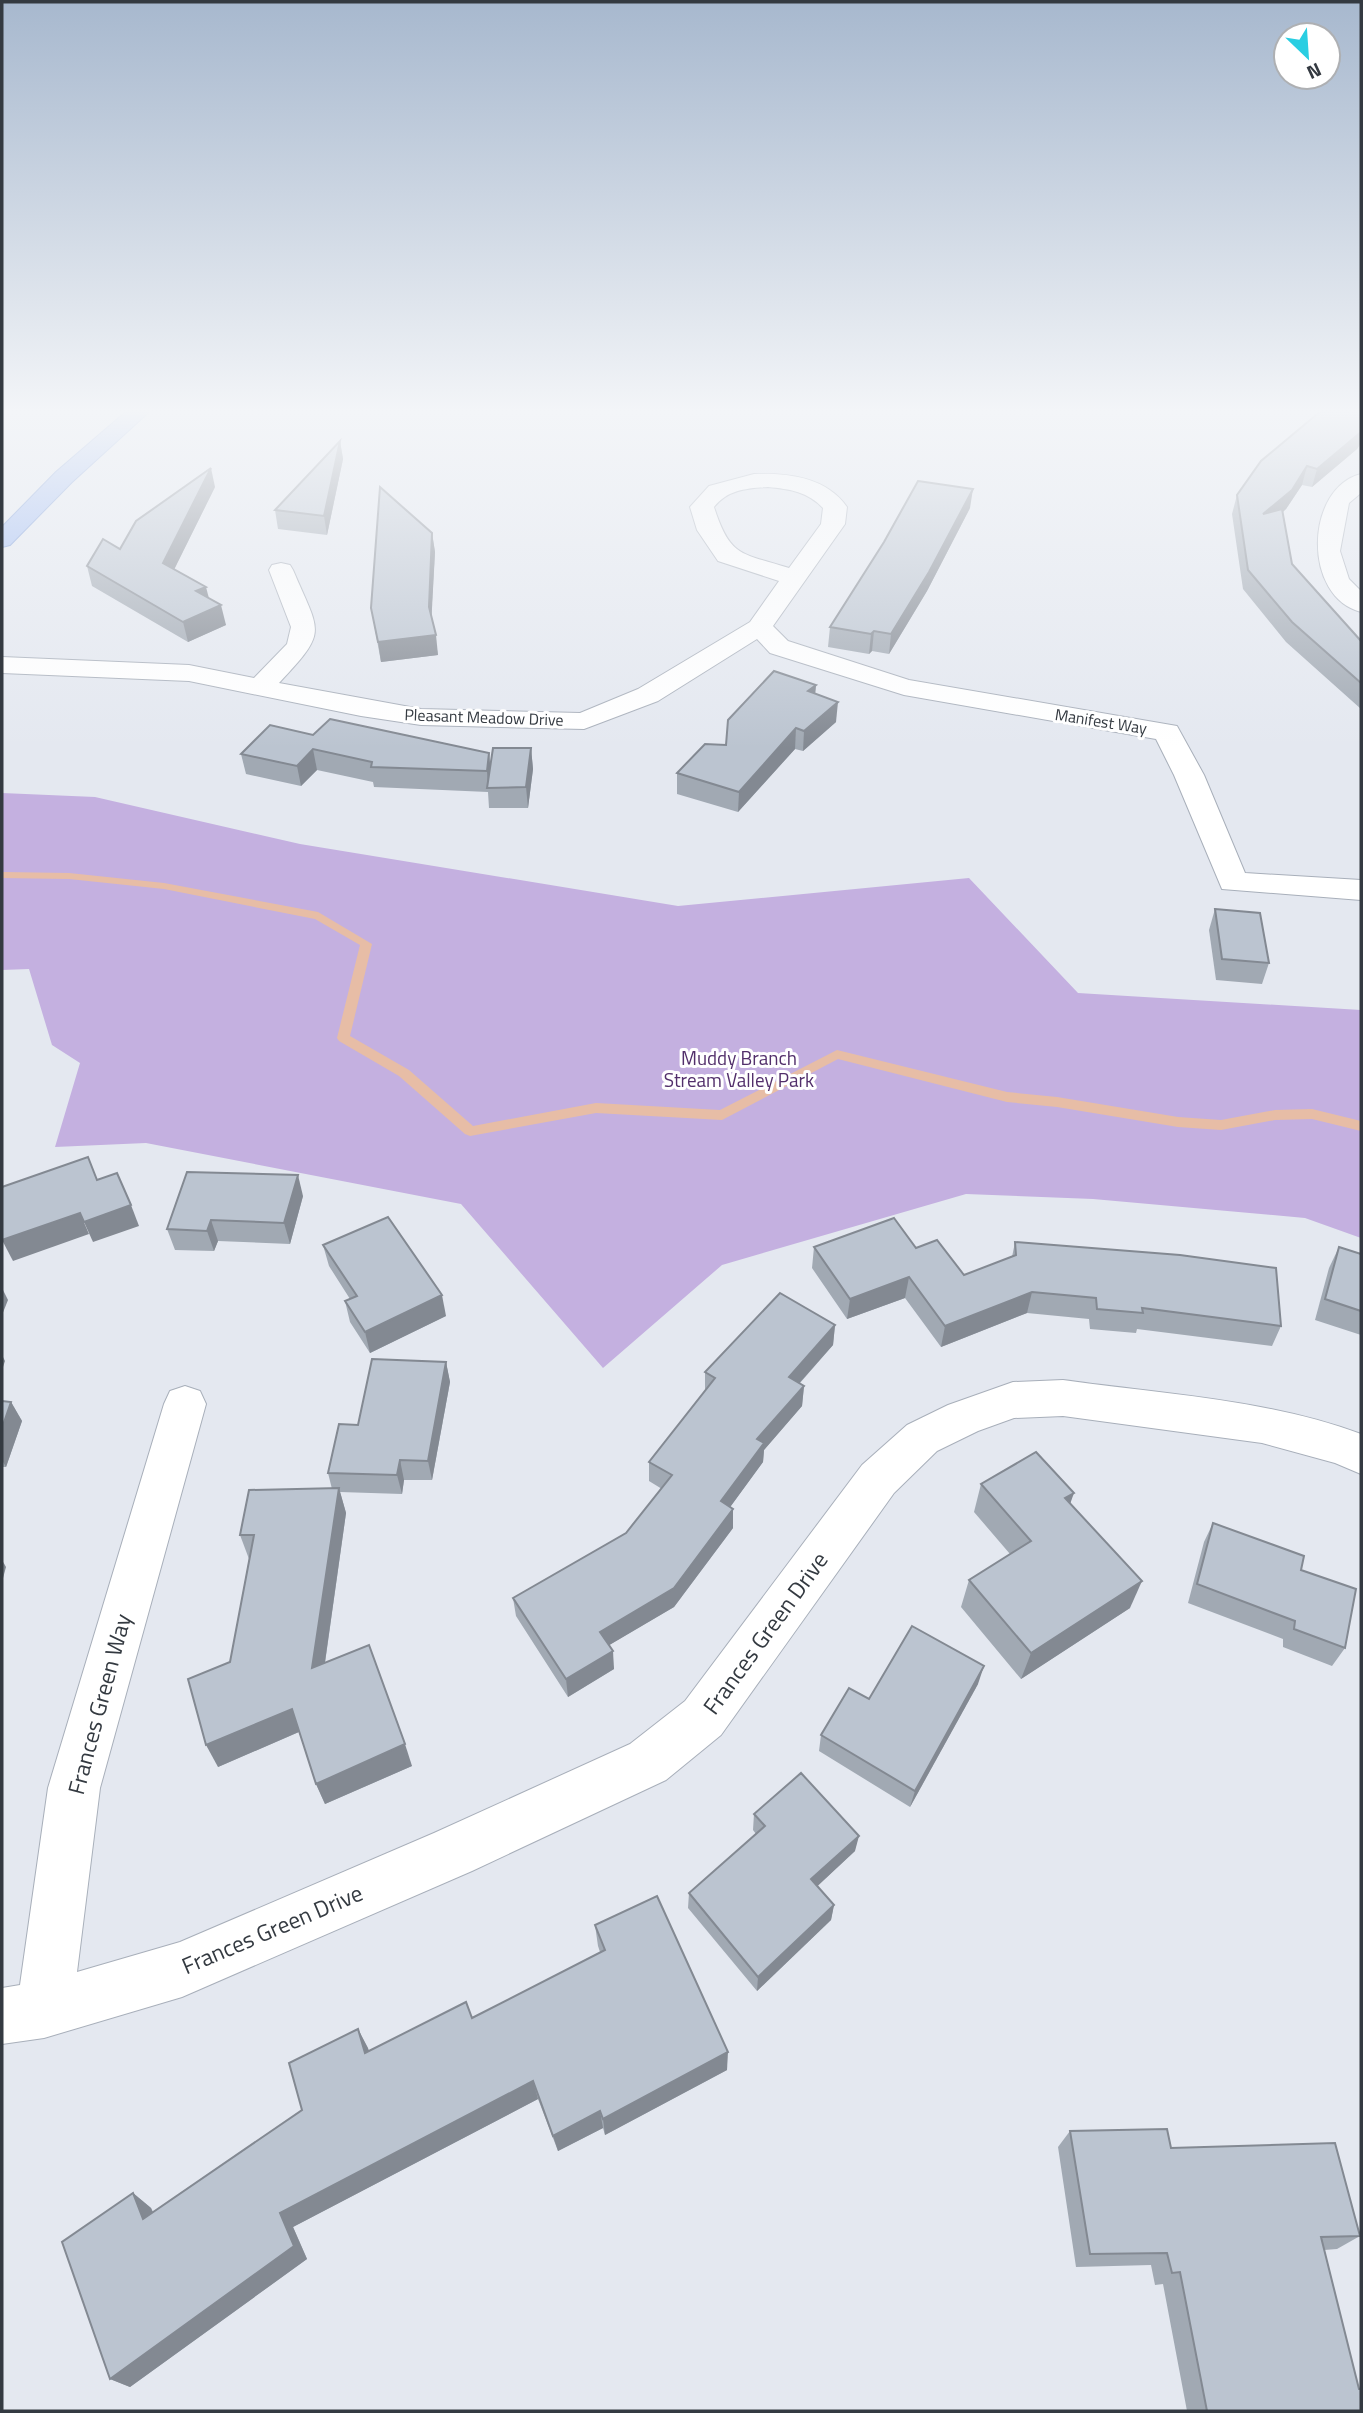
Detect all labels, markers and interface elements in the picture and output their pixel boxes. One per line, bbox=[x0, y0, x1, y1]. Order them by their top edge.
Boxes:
north arrow bbox=[1272, 21, 1342, 91]
text: N bbox=[1302, 56, 1326, 88]
street label: Pleasant Meadow Drive bbox=[404, 702, 564, 732]
street label: Manifest Way bbox=[1053, 702, 1149, 740]
park label: Muddy Branch Stream Valley Park bbox=[664, 1043, 814, 1094]
street label: Frances Green Drive bbox=[694, 1544, 836, 1722]
street label: Frances Green Way bbox=[58, 1610, 140, 1798]
street label: Frances Green Drive bbox=[176, 1875, 368, 1983]

